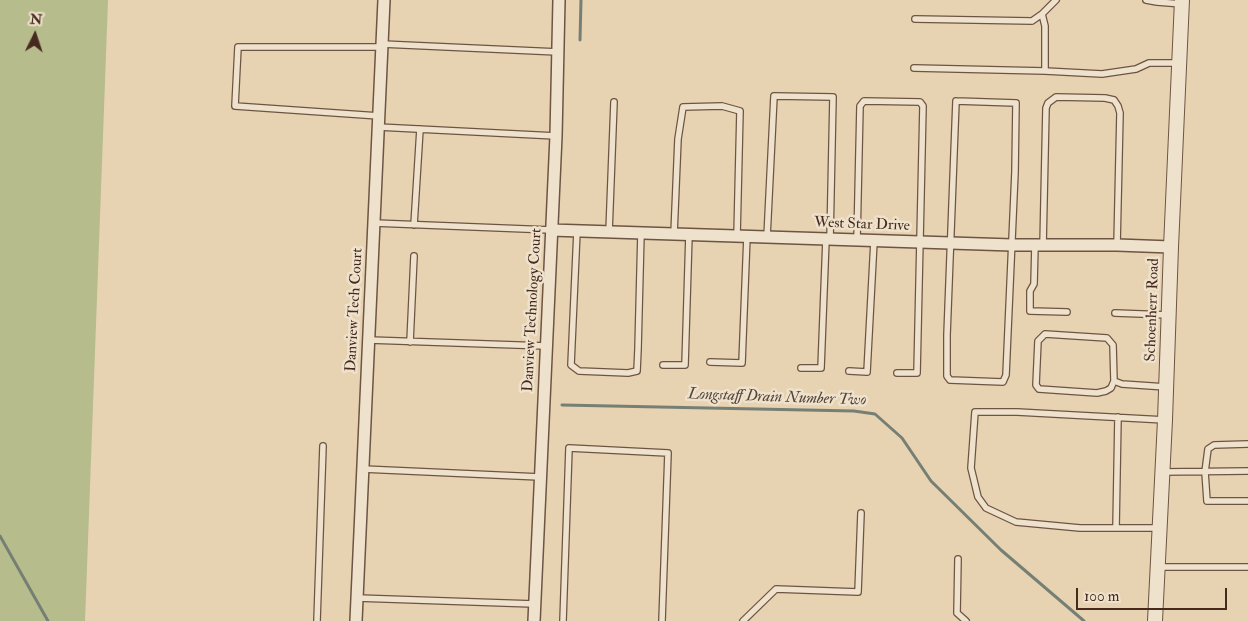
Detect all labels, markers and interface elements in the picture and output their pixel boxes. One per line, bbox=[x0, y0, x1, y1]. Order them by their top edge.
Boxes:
north arrow bbox=[10, 10, 60, 60]
text: N bbox=[29, 11, 43, 28]
street label: West Star Drive bbox=[814, 214, 910, 236]
street label: Danview Technology Court bbox=[520, 228, 546, 392]
street label: Danview Tech Court bbox=[343, 248, 367, 372]
street label: Schoenherr Road bbox=[1142, 258, 1164, 362]
water label: Longstaff Drain Number Two bbox=[687, 385, 867, 411]
scale bar bbox=[1078, 578, 1229, 610]
text: 100 m bbox=[1084, 587, 1119, 606]

